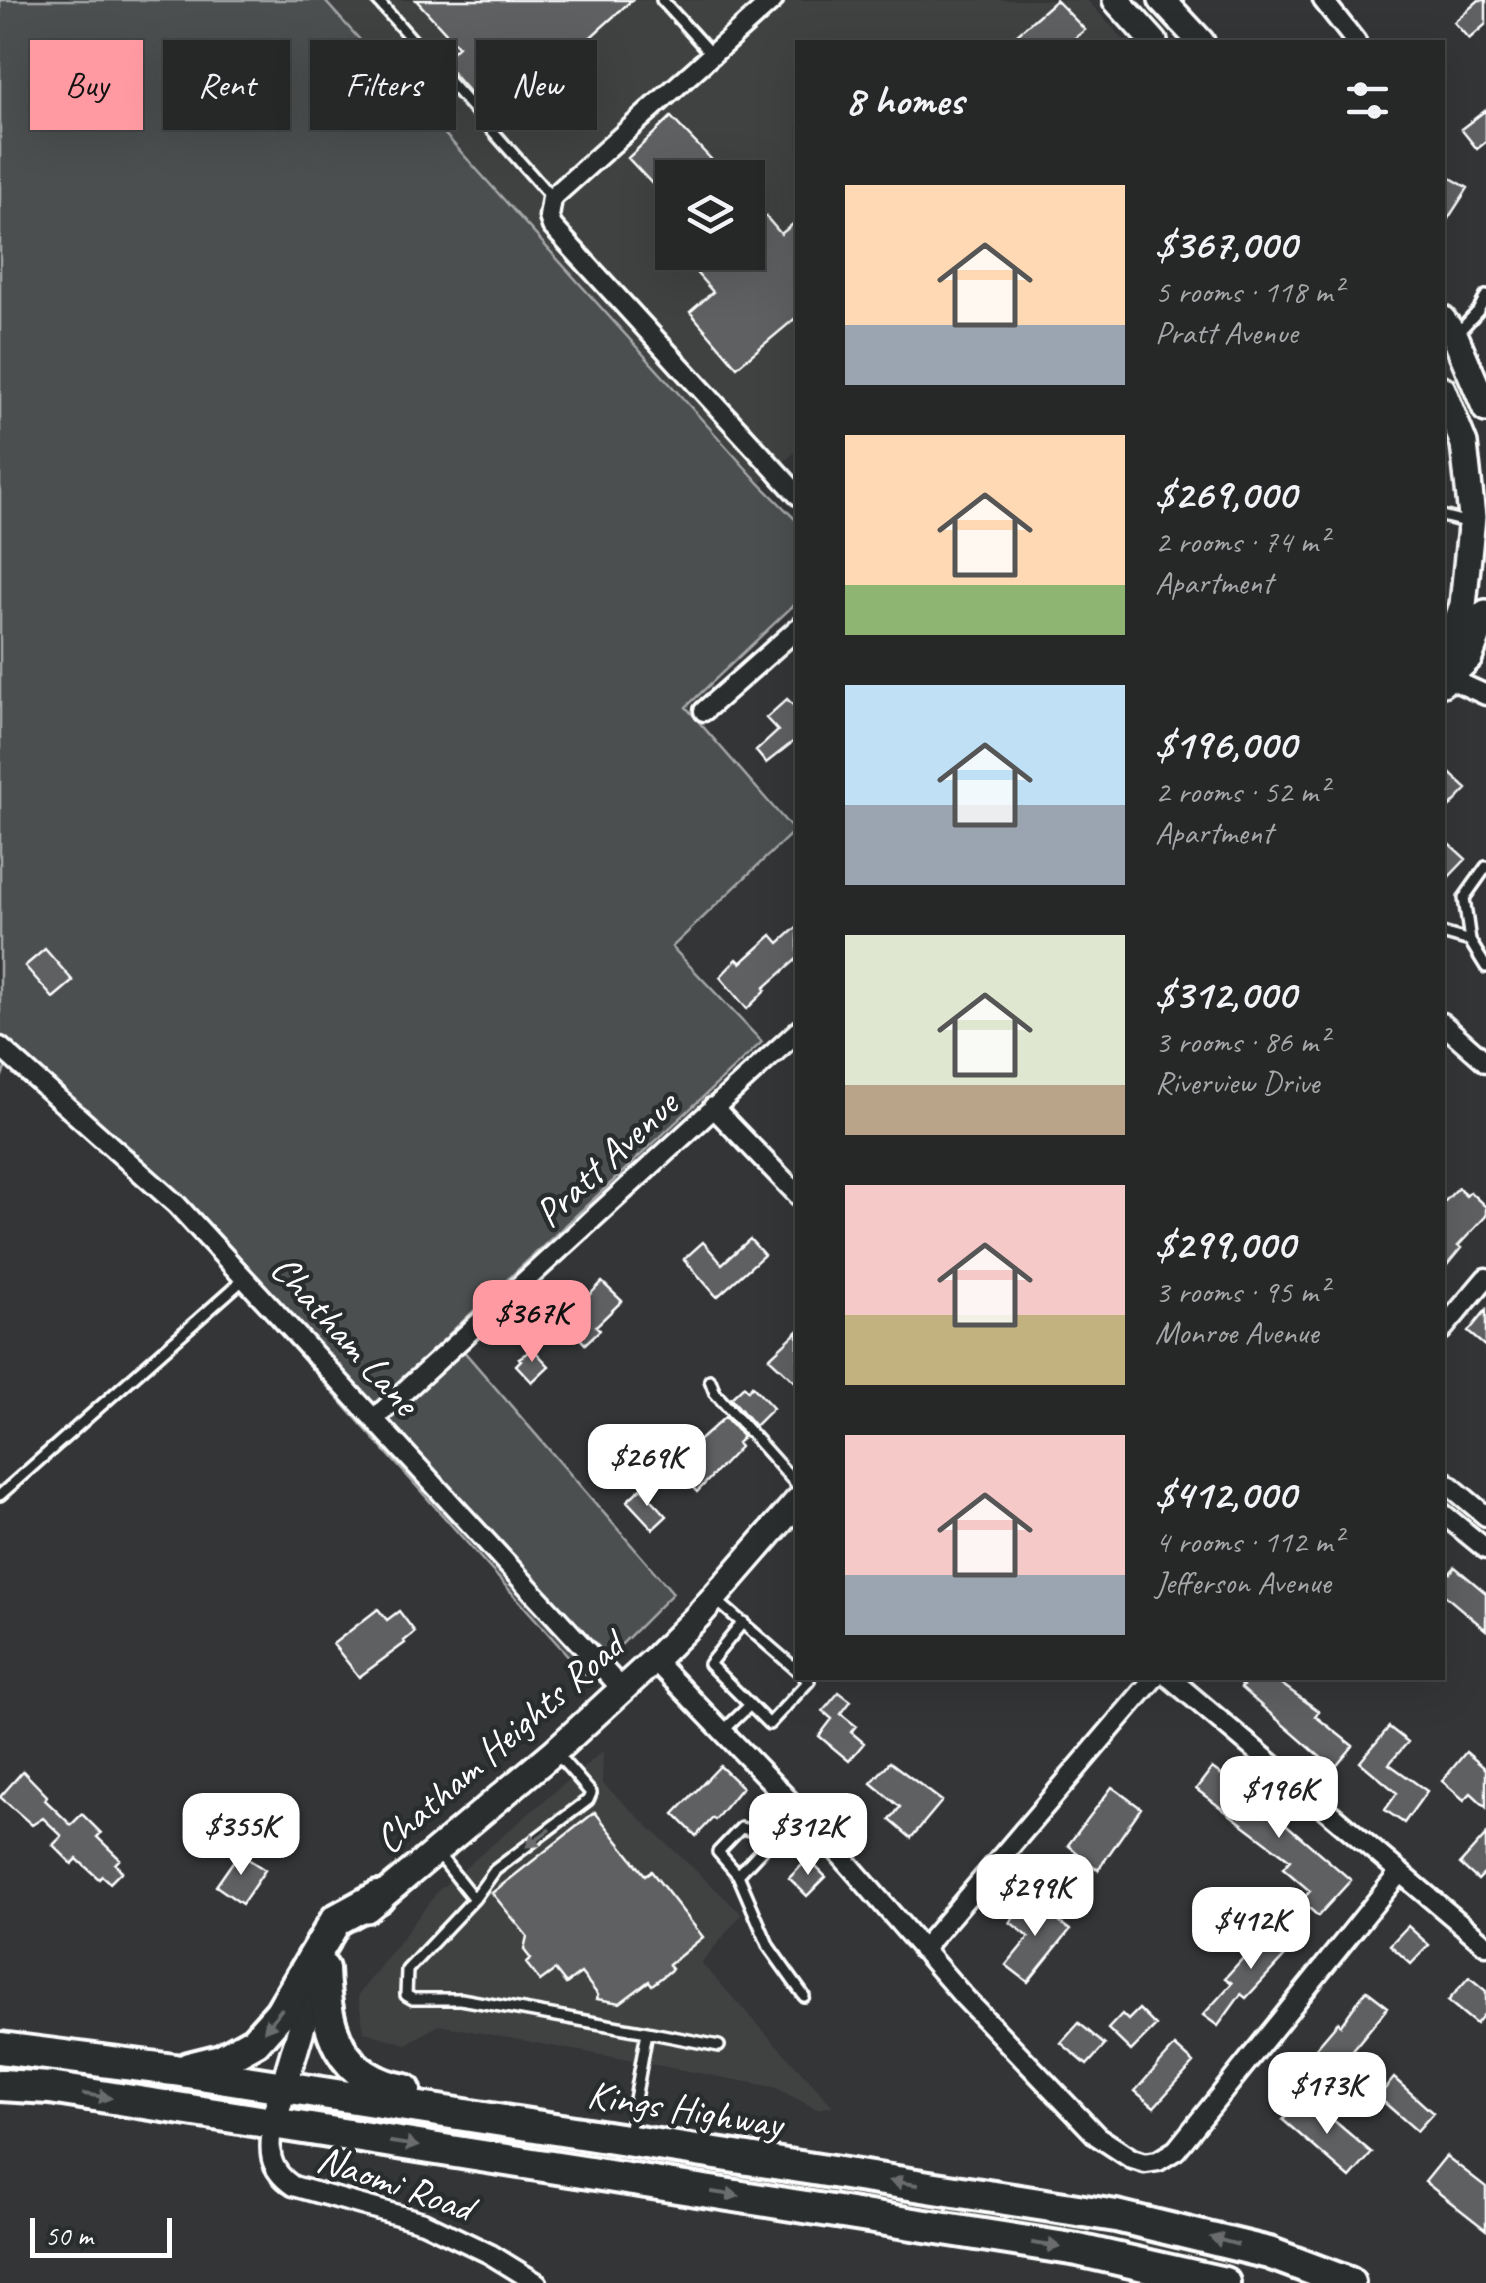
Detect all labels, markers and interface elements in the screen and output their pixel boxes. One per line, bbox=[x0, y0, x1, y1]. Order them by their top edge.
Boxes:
chip: Buy bbox=[30, 40, 143, 130]
chip: Rent bbox=[163, 40, 290, 130]
chip: Filters bbox=[310, 40, 456, 130]
chip: New bbox=[476, 40, 597, 130]
icon: filters bbox=[1340, 73, 1395, 128]
text: 8 homes bbox=[845, 74, 964, 127]
map controls bbox=[655, 160, 765, 270]
button: layers bbox=[655, 160, 765, 270]
text: $367,000 bbox=[1155, 218, 1296, 271]
icon: home bbox=[925, 225, 1045, 345]
text: 5 rooms · 118 m² bbox=[1155, 271, 1342, 312]
text: Pratt Avenue bbox=[1155, 312, 1298, 353]
text: $269,000 bbox=[1155, 468, 1296, 521]
icon: home bbox=[925, 475, 1045, 595]
text: 2 rooms · 74 m² bbox=[1155, 521, 1328, 562]
text: Apartment bbox=[1155, 562, 1273, 603]
text: $196,000 bbox=[1155, 718, 1296, 771]
icon: home bbox=[925, 725, 1045, 845]
text: 2 rooms · 52 m² bbox=[1155, 771, 1328, 812]
text: Apartment bbox=[1155, 812, 1273, 853]
text: $312,000 bbox=[1155, 968, 1296, 1021]
icon: home bbox=[925, 975, 1045, 1095]
text: 3 rooms · 86 m² bbox=[1155, 1021, 1328, 1062]
text: Riverview Drive bbox=[1155, 1062, 1319, 1103]
street label: Pratt Avenue bbox=[524, 1078, 690, 1238]
text: $299,000 bbox=[1155, 1218, 1295, 1271]
icon: home bbox=[925, 1225, 1045, 1345]
street label: Chatham Lane bbox=[260, 1244, 432, 1428]
text: 3 rooms · 95 m² bbox=[1155, 1271, 1328, 1312]
pin: $367K bbox=[462, 1280, 602, 1365]
text: $367K bbox=[495, 1292, 569, 1333]
text: Monroe Avenue bbox=[1155, 1312, 1318, 1353]
pin: $269K bbox=[577, 1424, 717, 1509]
text: $269K bbox=[610, 1436, 684, 1477]
text: $412,000 bbox=[1155, 1468, 1296, 1521]
icon: home bbox=[925, 1475, 1045, 1595]
text: 4 rooms · 112 m² bbox=[1155, 1521, 1342, 1562]
text: Jefferson Avenue bbox=[1155, 1562, 1331, 1603]
street label: Chatham Heights Road bbox=[364, 1618, 638, 1865]
pin: $196K bbox=[1209, 1756, 1349, 1841]
text: $196K bbox=[1242, 1768, 1316, 1809]
pin: $355K bbox=[171, 1793, 311, 1878]
pin: $312K bbox=[738, 1793, 878, 1878]
text: $355K bbox=[205, 1805, 277, 1846]
text: $312K bbox=[771, 1805, 845, 1846]
one-way arrow bbox=[525, 1827, 551, 1847]
pin: $299K bbox=[965, 1854, 1105, 1939]
text: $299K bbox=[998, 1866, 1072, 1907]
pin: $412K bbox=[1181, 1887, 1321, 1972]
text: $412K bbox=[1214, 1899, 1288, 1940]
one-way arrow bbox=[263, 2008, 284, 2033]
pin: $173K bbox=[1257, 2052, 1397, 2137]
text: $173K bbox=[1290, 2064, 1364, 2105]
street label: Kings Highway bbox=[584, 2069, 789, 2150]
one-way arrow bbox=[82, 2089, 113, 2104]
street label: Naomi Road bbox=[311, 2133, 485, 2235]
one-way arrow bbox=[388, 2137, 420, 2152]
one-way arrow bbox=[888, 2175, 919, 2191]
one-way arrow bbox=[709, 2187, 741, 2203]
scale bar bbox=[30, 2213, 172, 2258]
text: 50 m bbox=[45, 2218, 93, 2253]
one-way arrow bbox=[1208, 2232, 1239, 2248]
one-way arrow bbox=[1031, 2237, 1062, 2253]

